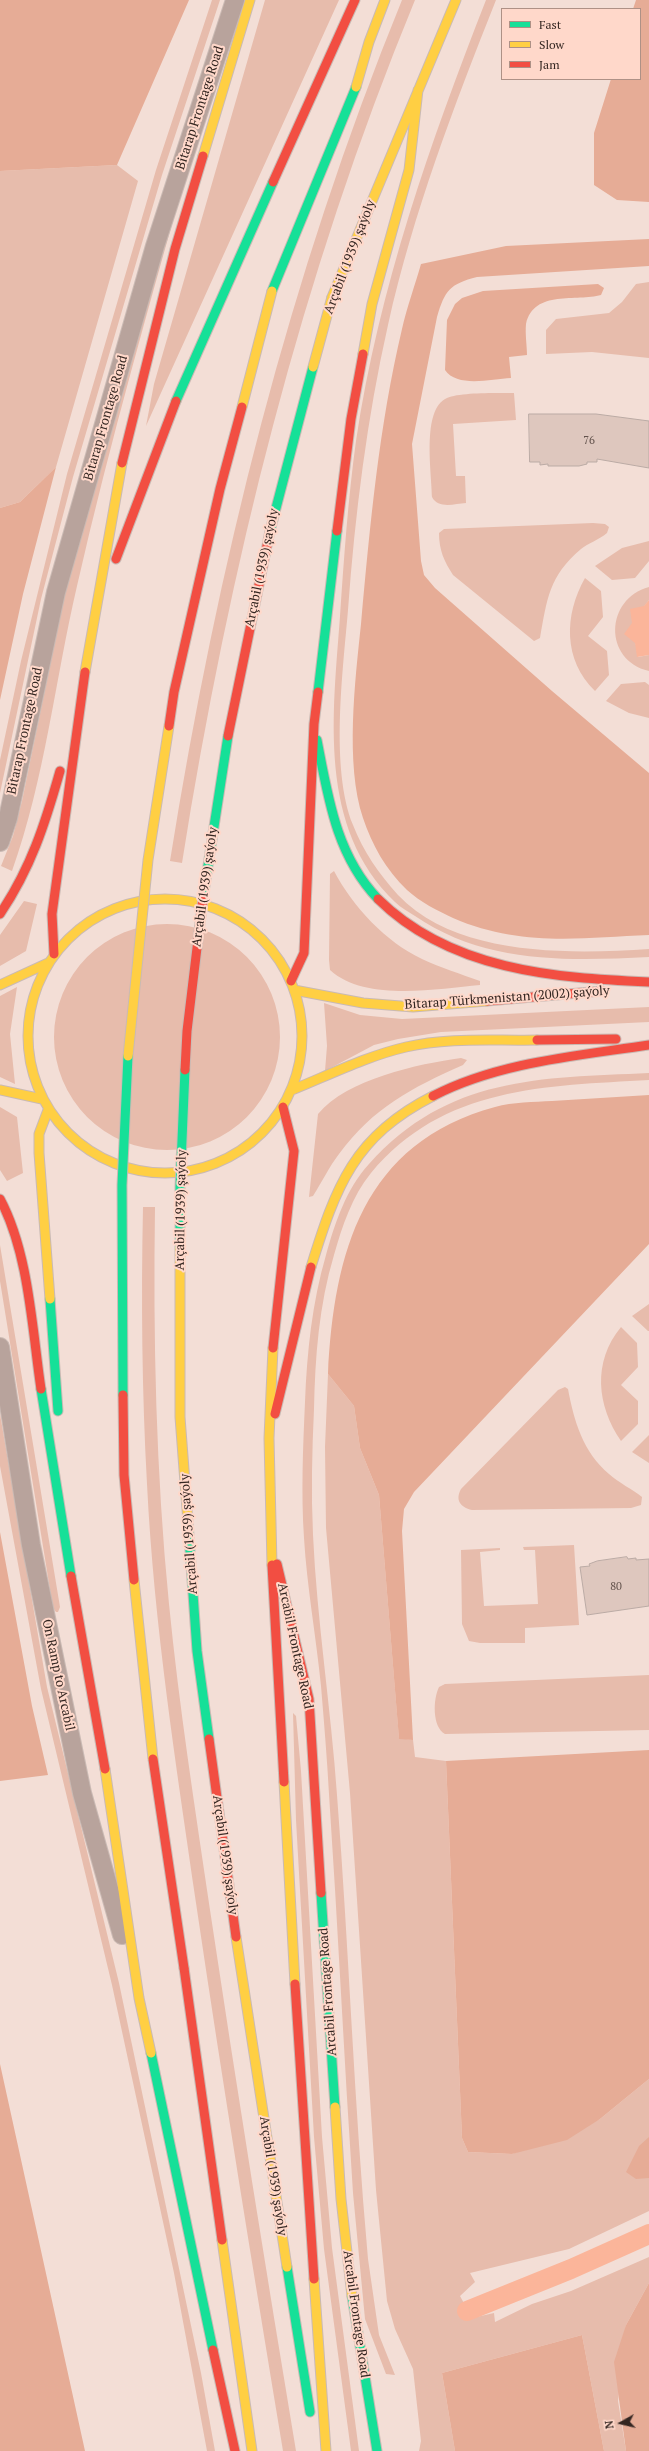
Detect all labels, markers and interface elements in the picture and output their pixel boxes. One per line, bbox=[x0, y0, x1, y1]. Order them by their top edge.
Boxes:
legend bbox=[501, 8, 641, 80]
text: Fast bbox=[539, 17, 561, 32]
text: Slow bbox=[539, 37, 564, 52]
street label: Bitarap Frontage Road bbox=[173, 44, 227, 172]
text: Jam bbox=[539, 57, 560, 72]
street label: Arçabil (1939) şaýoly bbox=[321, 198, 379, 316]
street label: Bitarap Frontage Road bbox=[81, 354, 131, 482]
house number: 76 bbox=[583, 434, 595, 448]
street label: Arçabil (1939) şaýoly bbox=[242, 507, 282, 629]
street label: Bitarap Frontage Road bbox=[4, 666, 46, 796]
street label: Arçabil (1939) şaýoly bbox=[189, 826, 221, 948]
street label: Bitarap Türkmenistan (2002) şaýoly bbox=[404, 983, 610, 1013]
street label: Arçabil (1939) şaýoly bbox=[172, 1149, 190, 1271]
street label: Arçabil (1939) şaýoly bbox=[177, 1473, 201, 1595]
house number: 80 bbox=[610, 1580, 622, 1594]
street label: Arcabil Frontage Road bbox=[274, 1582, 316, 1710]
street label: On Ramp to Arcabil bbox=[39, 1618, 77, 1732]
street label: Arçabil (1939) şaýoly bbox=[209, 1794, 241, 1916]
street label: Arcabil Frontage Road bbox=[316, 1927, 340, 2057]
street label: Arçabil (1939) şaýoly bbox=[256, 2115, 290, 2237]
street label: Arcabil Frontage Road bbox=[339, 2249, 373, 2379]
north arrow bbox=[601, 2403, 641, 2443]
text: N bbox=[602, 2420, 617, 2430]

